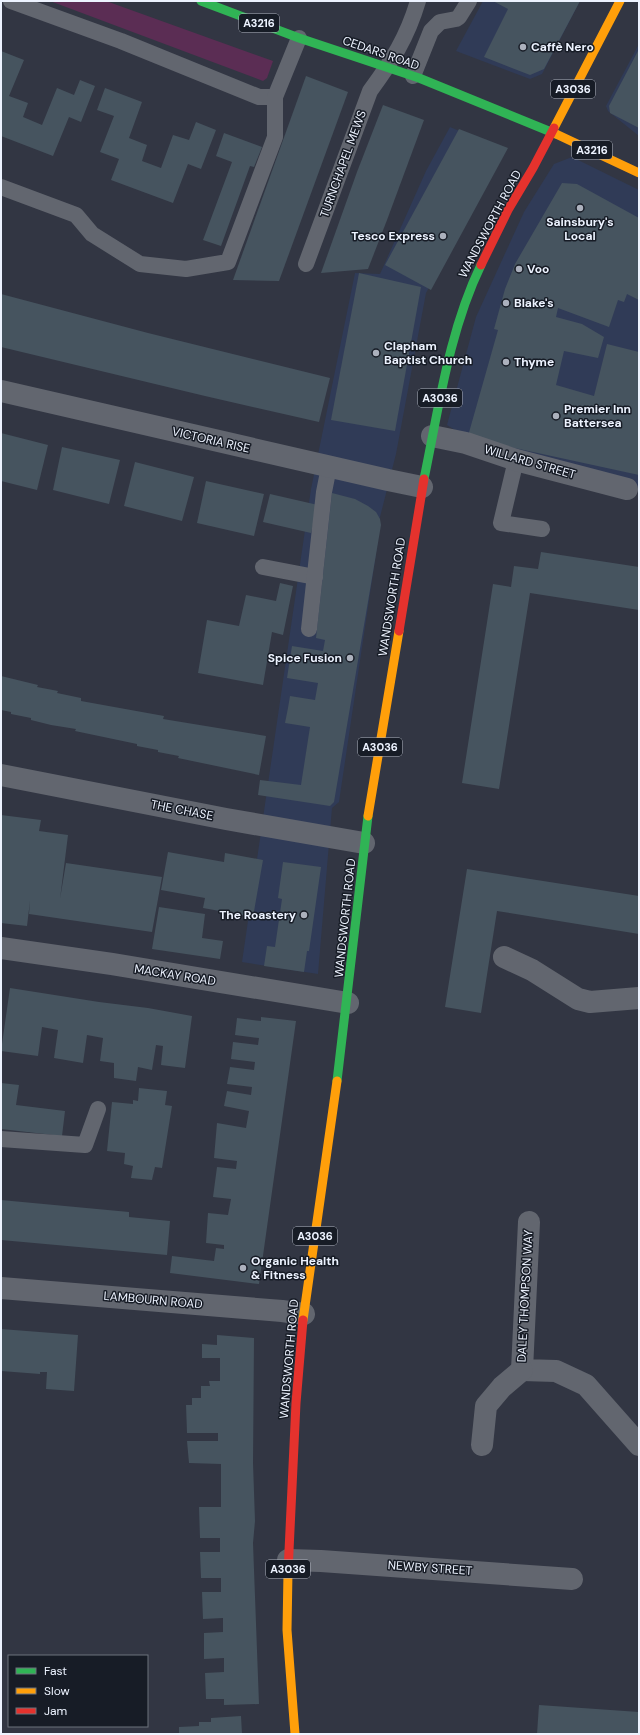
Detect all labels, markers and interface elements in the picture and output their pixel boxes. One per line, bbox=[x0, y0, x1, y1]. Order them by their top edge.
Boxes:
road number: A3216 bbox=[239, 14, 279, 32]
street label: CEDARS ROAD bbox=[340, 32, 422, 74]
place label: Caffè Nero bbox=[531, 39, 594, 55]
marker: Caffè Nero bbox=[518, 42, 528, 52]
road number: A3036 bbox=[551, 80, 595, 98]
street label: TURNCHAPEL MEWS bbox=[316, 108, 370, 220]
road number: A3216 bbox=[572, 141, 612, 159]
street label: WANDSWORTH ROAD bbox=[455, 167, 525, 281]
marker: Sainsbury's Local bbox=[575, 203, 585, 213]
place label: Sainsbury's Local bbox=[546, 214, 614, 244]
place label: Tesco Express bbox=[351, 228, 435, 244]
marker: Tesco Express bbox=[438, 231, 448, 241]
place label: Voo bbox=[527, 261, 549, 277]
marker: Voo bbox=[514, 264, 524, 274]
place label: Blake's bbox=[514, 295, 554, 311]
marker: Blake's bbox=[501, 298, 511, 308]
place label: Clapham Baptist Church bbox=[384, 338, 472, 368]
marker: Clapham Baptist Church bbox=[371, 348, 381, 358]
place label: Thyme bbox=[514, 354, 554, 370]
marker: Thyme bbox=[501, 357, 511, 367]
road number: A3036 bbox=[418, 389, 462, 407]
place label: Premier Inn Battersea bbox=[564, 401, 631, 431]
marker: Premier Inn Battersea bbox=[551, 411, 561, 421]
street label: VICTORIA RISE bbox=[170, 423, 252, 457]
street label: WILLARD STREET bbox=[482, 441, 578, 483]
street label: WANDSWORTH ROAD bbox=[375, 537, 409, 657]
place label: Spice Fusion bbox=[268, 650, 342, 666]
marker: Spice Fusion bbox=[345, 653, 355, 663]
road number: A3036 bbox=[358, 738, 402, 756]
street label: THE CHASE bbox=[149, 796, 215, 824]
street label: WANDSWORTH ROAD bbox=[331, 858, 359, 978]
place label: The Roastery bbox=[219, 907, 297, 923]
marker: The Roastery bbox=[299, 910, 309, 920]
street label: MACKAY ROAD bbox=[133, 961, 217, 989]
road number: A3036 bbox=[293, 1227, 337, 1245]
street label: DALEY THOMPSON WAY bbox=[514, 1229, 536, 1363]
place label: Organic Health & Fitness bbox=[251, 1253, 339, 1283]
marker: Organic Health & Fitness bbox=[238, 1263, 248, 1273]
street label: LAMBOURN ROAD bbox=[103, 1288, 203, 1312]
street label: WANDSWORTH ROAD bbox=[276, 1299, 302, 1419]
street label: NEWBY STREET bbox=[387, 1557, 473, 1579]
road number: A3036 bbox=[266, 1560, 310, 1578]
legend bbox=[8, 1655, 148, 1727]
text: Fast bbox=[44, 1663, 67, 1679]
text: Slow bbox=[44, 1683, 70, 1699]
text: Jam bbox=[44, 1703, 67, 1719]

